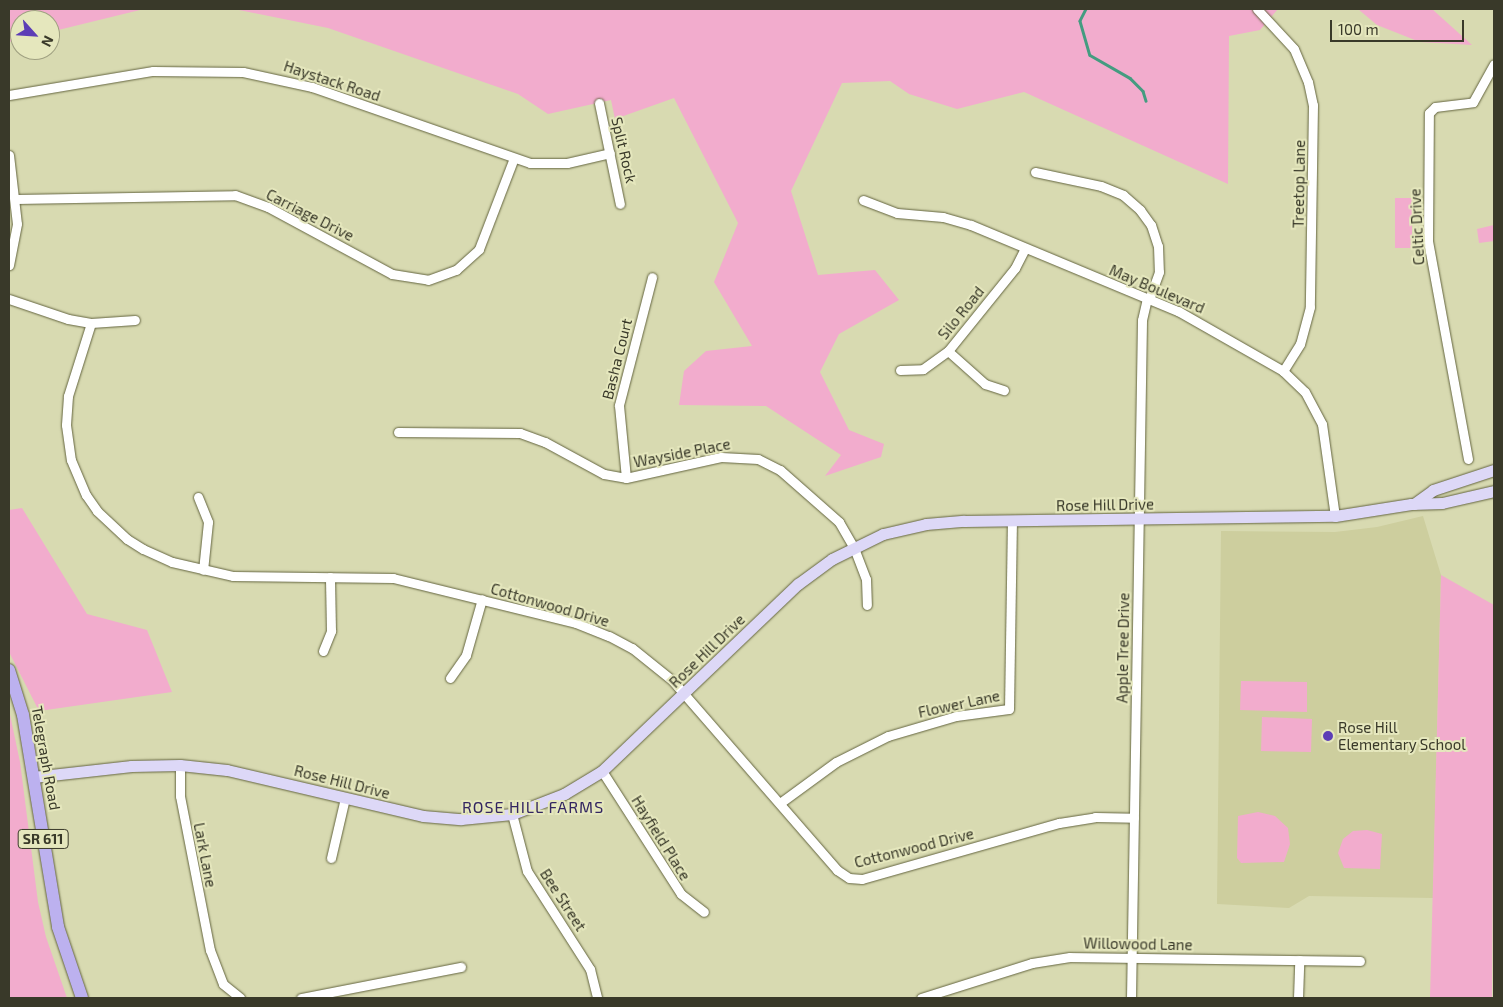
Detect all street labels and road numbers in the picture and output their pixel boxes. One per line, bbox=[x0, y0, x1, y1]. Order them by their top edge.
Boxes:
street label: Haystack Road bbox=[281, 57, 383, 105]
street label: Split Rock bbox=[608, 115, 640, 185]
street label: Treetop Lane bbox=[1289, 140, 1309, 228]
street label: Carriage Drive bbox=[263, 185, 357, 245]
street label: Celtic Drive bbox=[1406, 188, 1428, 266]
street label: May Boulevard bbox=[1107, 261, 1207, 317]
street label: Silo Road bbox=[934, 283, 988, 343]
street label: Basha Court bbox=[598, 317, 636, 401]
street label: Wayside Place bbox=[632, 435, 732, 471]
street label: Rose Hill Drive bbox=[1056, 495, 1154, 515]
street label: Cottonwood Drive bbox=[489, 579, 611, 631]
street label: Apple Tree Drive bbox=[1113, 592, 1133, 704]
street label: Rose Hill Drive bbox=[665, 610, 749, 692]
street label: Flower Lane bbox=[916, 687, 1002, 721]
street label: Telegraph Road bbox=[28, 704, 64, 812]
street label: Rose Hill Drive bbox=[292, 761, 392, 803]
street label: Hayfield Place bbox=[628, 792, 694, 884]
street label: Lark Lane bbox=[190, 821, 220, 889]
street label: Cottonwood Drive bbox=[852, 824, 976, 872]
road number: SR 611 bbox=[17, 828, 69, 851]
street label: Bee Street bbox=[536, 866, 590, 934]
street label: Willowood Lane bbox=[1083, 934, 1193, 954]

